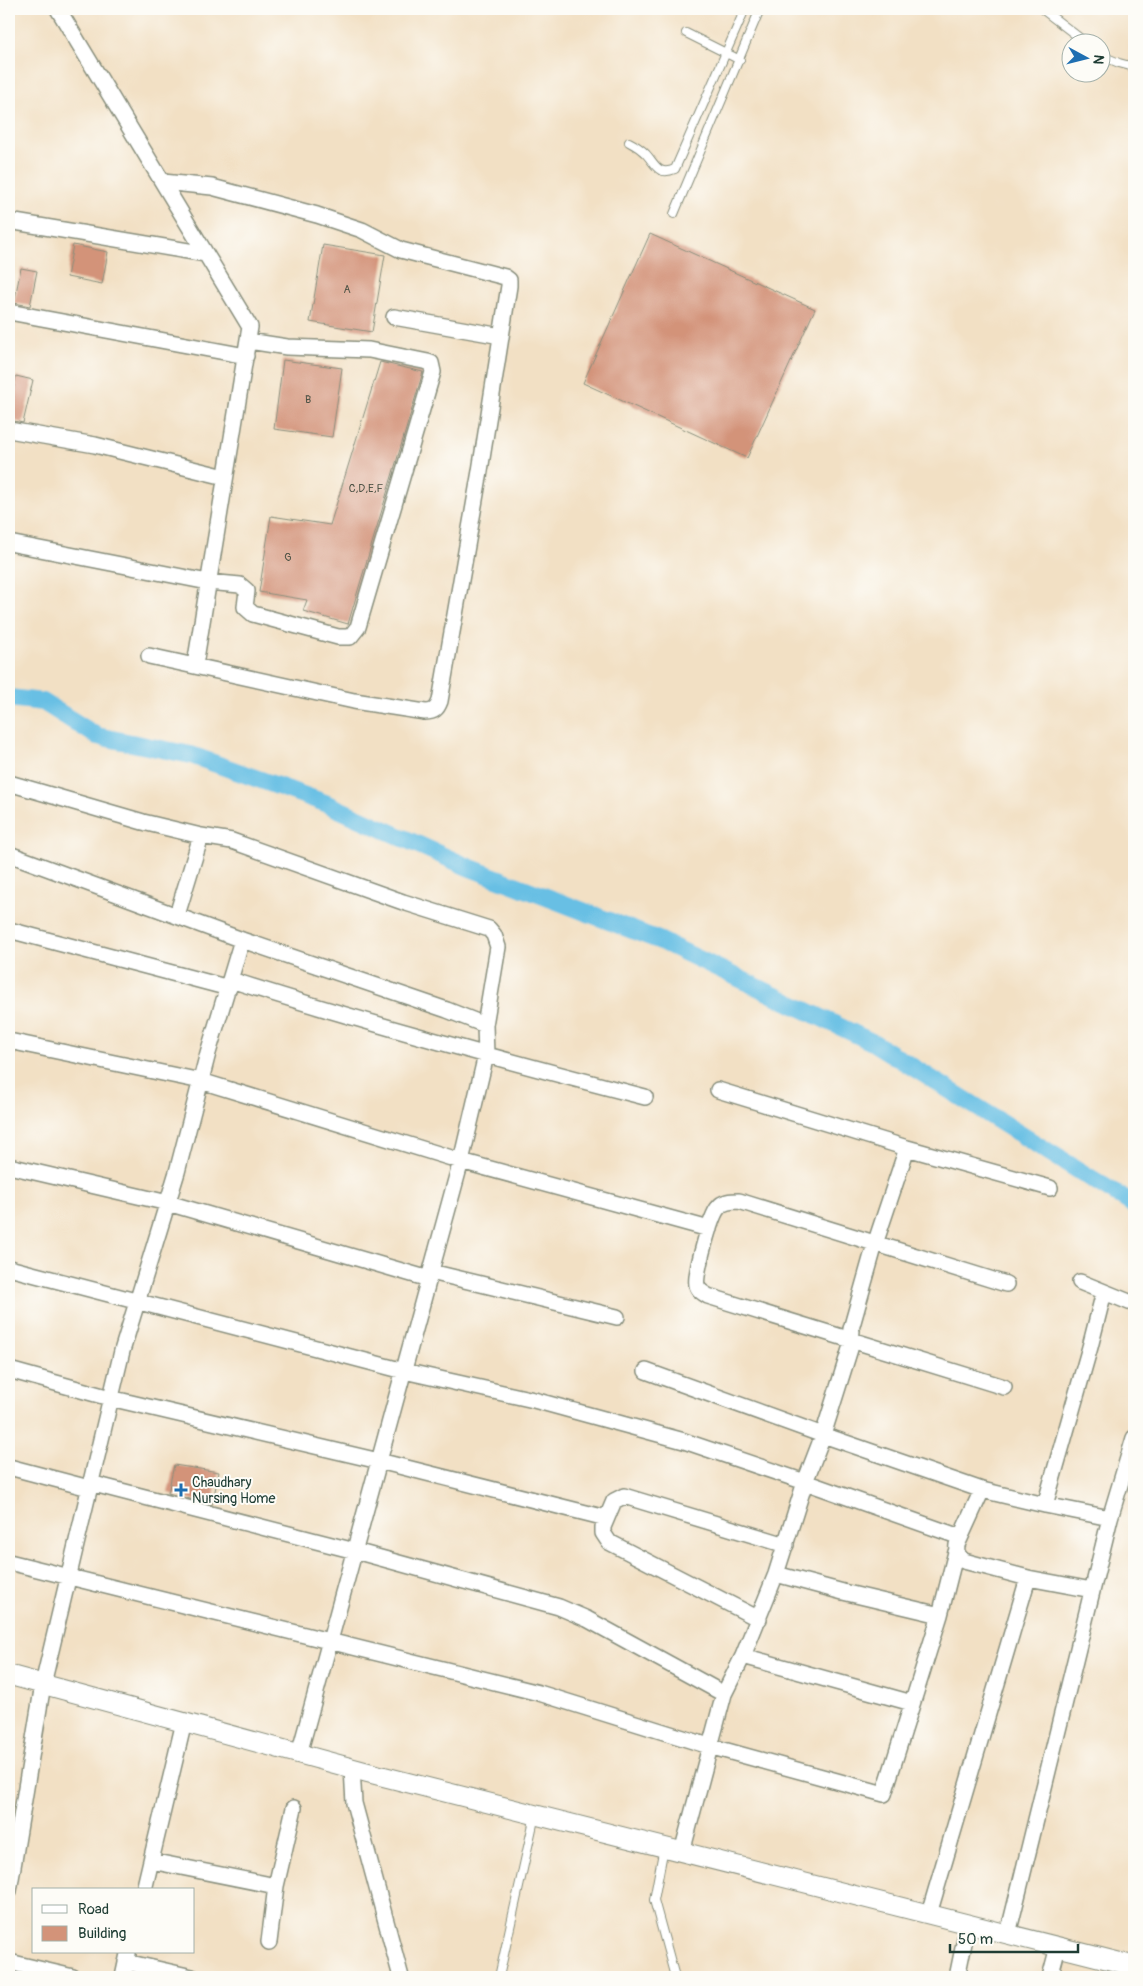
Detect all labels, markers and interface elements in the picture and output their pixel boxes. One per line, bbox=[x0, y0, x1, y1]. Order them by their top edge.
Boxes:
north arrow bbox=[1060, 32, 1110, 82]
text: N bbox=[1089, 54, 1107, 65]
house number: A bbox=[343, 283, 351, 296]
house number: B bbox=[305, 393, 311, 406]
house number: C,D,E,F bbox=[349, 482, 384, 495]
house number: G bbox=[284, 551, 292, 564]
place label: Chaudhary Nursing Home bbox=[192, 1474, 276, 1507]
marker: Chaudhary Nursing Home bbox=[174, 1483, 188, 1497]
legend bbox=[32, 1888, 195, 1954]
text: Road bbox=[78, 1900, 109, 1919]
scale bar bbox=[950, 1921, 1078, 1953]
text: Building bbox=[78, 1924, 126, 1943]
text: 50 m bbox=[958, 1930, 993, 1949]

